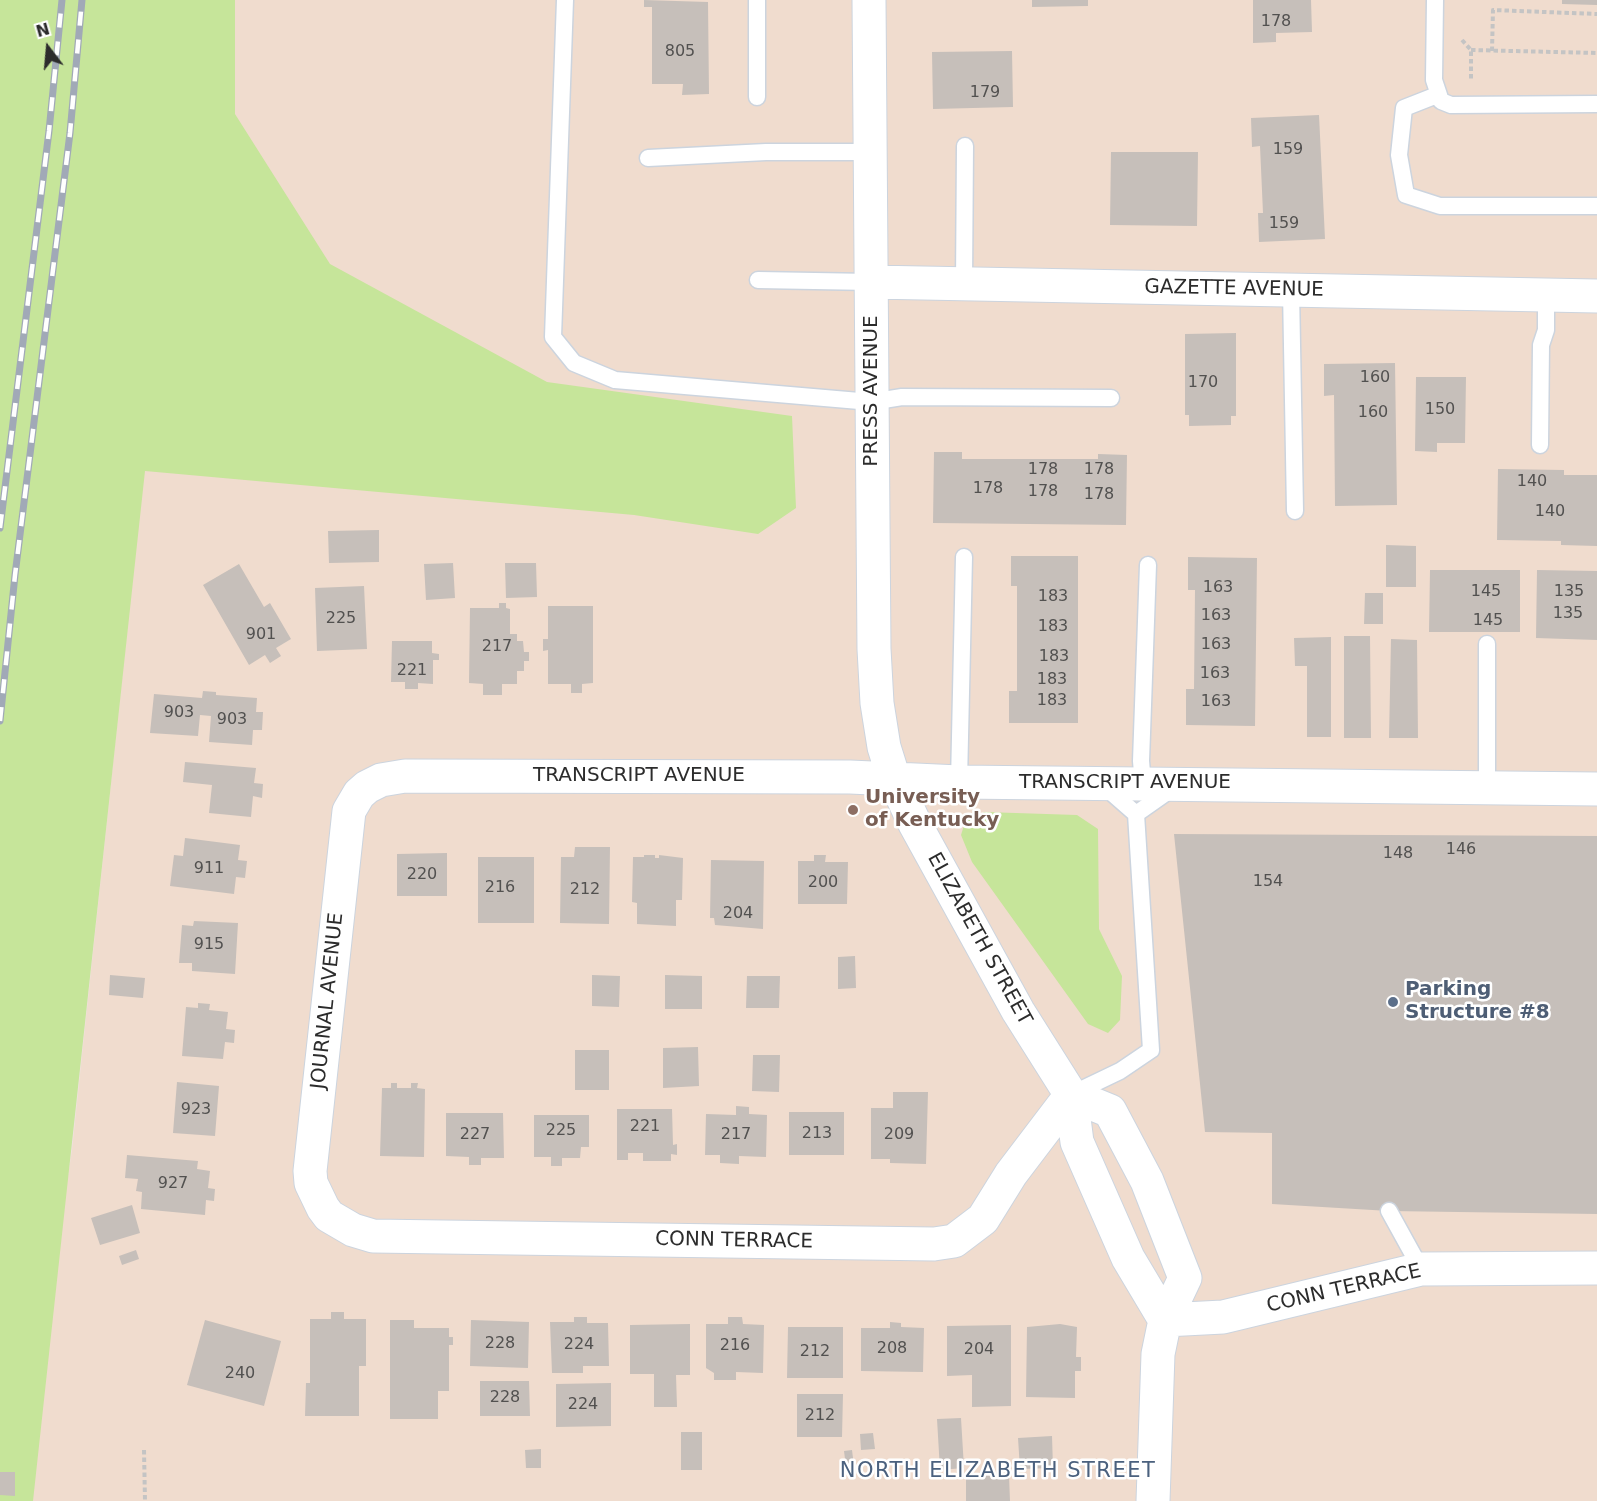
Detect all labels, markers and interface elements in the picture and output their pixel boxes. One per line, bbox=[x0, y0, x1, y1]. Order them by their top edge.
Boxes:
house number: 178 bbox=[1261, 12, 1291, 32]
north arrow bbox=[18, 18, 78, 78]
text: N bbox=[34, 19, 52, 41]
house number: 805 bbox=[665, 42, 695, 62]
house number: 179 bbox=[970, 83, 1000, 103]
house number: 159 bbox=[1273, 140, 1303, 160]
house number: 159 bbox=[1269, 214, 1299, 234]
street label: GAZETTE AVENUE bbox=[1144, 275, 1324, 303]
street label: PRESS AVENUE bbox=[860, 315, 884, 467]
house number: 160 bbox=[1360, 368, 1390, 388]
house number: 170 bbox=[1188, 373, 1218, 393]
house number: 150 bbox=[1425, 400, 1455, 420]
house number: 160 bbox=[1358, 403, 1388, 423]
house number: 178 bbox=[1028, 460, 1058, 480]
house number: 178 bbox=[1084, 460, 1114, 480]
house number: 140 bbox=[1517, 472, 1547, 492]
house number: 178 bbox=[973, 479, 1003, 499]
house number: 178 bbox=[1028, 482, 1058, 502]
house number: 178 bbox=[1084, 485, 1114, 505]
house number: 140 bbox=[1535, 502, 1565, 522]
house number: 163 bbox=[1203, 578, 1233, 598]
house number: 145 bbox=[1471, 582, 1501, 602]
house number: 135 bbox=[1554, 582, 1584, 602]
house number: 183 bbox=[1038, 587, 1068, 607]
house number: 135 bbox=[1553, 604, 1583, 624]
house number: 163 bbox=[1201, 606, 1231, 626]
house number: 225 bbox=[326, 609, 356, 629]
house number: 145 bbox=[1473, 611, 1503, 631]
house number: 183 bbox=[1038, 617, 1068, 637]
house number: 901 bbox=[246, 625, 276, 645]
house number: 163 bbox=[1201, 635, 1231, 655]
house number: 217 bbox=[482, 637, 512, 657]
house number: 183 bbox=[1039, 647, 1069, 667]
house number: 221 bbox=[397, 661, 427, 681]
house number: 163 bbox=[1200, 664, 1230, 684]
house number: 183 bbox=[1037, 670, 1067, 690]
house number: 183 bbox=[1037, 691, 1067, 711]
house number: 163 bbox=[1201, 692, 1231, 712]
house number: 903 bbox=[164, 703, 194, 723]
house number: 903 bbox=[217, 710, 247, 730]
street label: TRANSCRIPT AVENUE bbox=[533, 764, 745, 788]
street label: TRANSCRIPT AVENUE bbox=[1019, 771, 1231, 795]
place label: University of Kentucky bbox=[865, 786, 999, 833]
marker: University of Kentucky bbox=[846, 803, 860, 817]
house number: 146 bbox=[1446, 840, 1476, 860]
house number: 148 bbox=[1383, 844, 1413, 864]
street label: ELIZABETH STREET bbox=[922, 849, 1036, 1029]
house number: 911 bbox=[194, 859, 224, 879]
house number: 220 bbox=[407, 865, 437, 885]
house number: 154 bbox=[1253, 872, 1283, 892]
house number: 200 bbox=[808, 873, 838, 893]
house number: 216 bbox=[485, 878, 515, 898]
house number: 212 bbox=[570, 880, 600, 900]
house number: 204 bbox=[723, 904, 753, 924]
street label: JOURNAL AVENUE bbox=[307, 912, 349, 1090]
house number: 915 bbox=[194, 935, 224, 955]
place label: Parking Structure #8 bbox=[1405, 978, 1550, 1025]
marker: Parking Structure #8 bbox=[1386, 995, 1400, 1009]
house number: 923 bbox=[181, 1100, 211, 1120]
house number: 221 bbox=[630, 1117, 660, 1137]
house number: 225 bbox=[546, 1121, 576, 1141]
house number: 213 bbox=[802, 1124, 832, 1144]
house number: 227 bbox=[460, 1125, 490, 1145]
house number: 217 bbox=[721, 1125, 751, 1145]
house number: 209 bbox=[884, 1125, 914, 1145]
house number: 927 bbox=[158, 1174, 188, 1194]
street label: CONN TERRACE bbox=[655, 1228, 813, 1254]
street label: CONN TERRACE bbox=[1264, 1260, 1424, 1318]
house number: 228 bbox=[485, 1334, 515, 1354]
house number: 224 bbox=[564, 1335, 594, 1355]
house number: 216 bbox=[720, 1336, 750, 1356]
house number: 208 bbox=[877, 1339, 907, 1359]
house number: 204 bbox=[964, 1340, 994, 1360]
house number: 212 bbox=[800, 1342, 830, 1362]
house number: 240 bbox=[225, 1364, 255, 1384]
house number: 228 bbox=[490, 1388, 520, 1408]
house number: 224 bbox=[568, 1395, 598, 1415]
house number: 212 bbox=[805, 1406, 835, 1426]
district label: NORTH ELIZABETH STREET bbox=[840, 1459, 1156, 1485]

